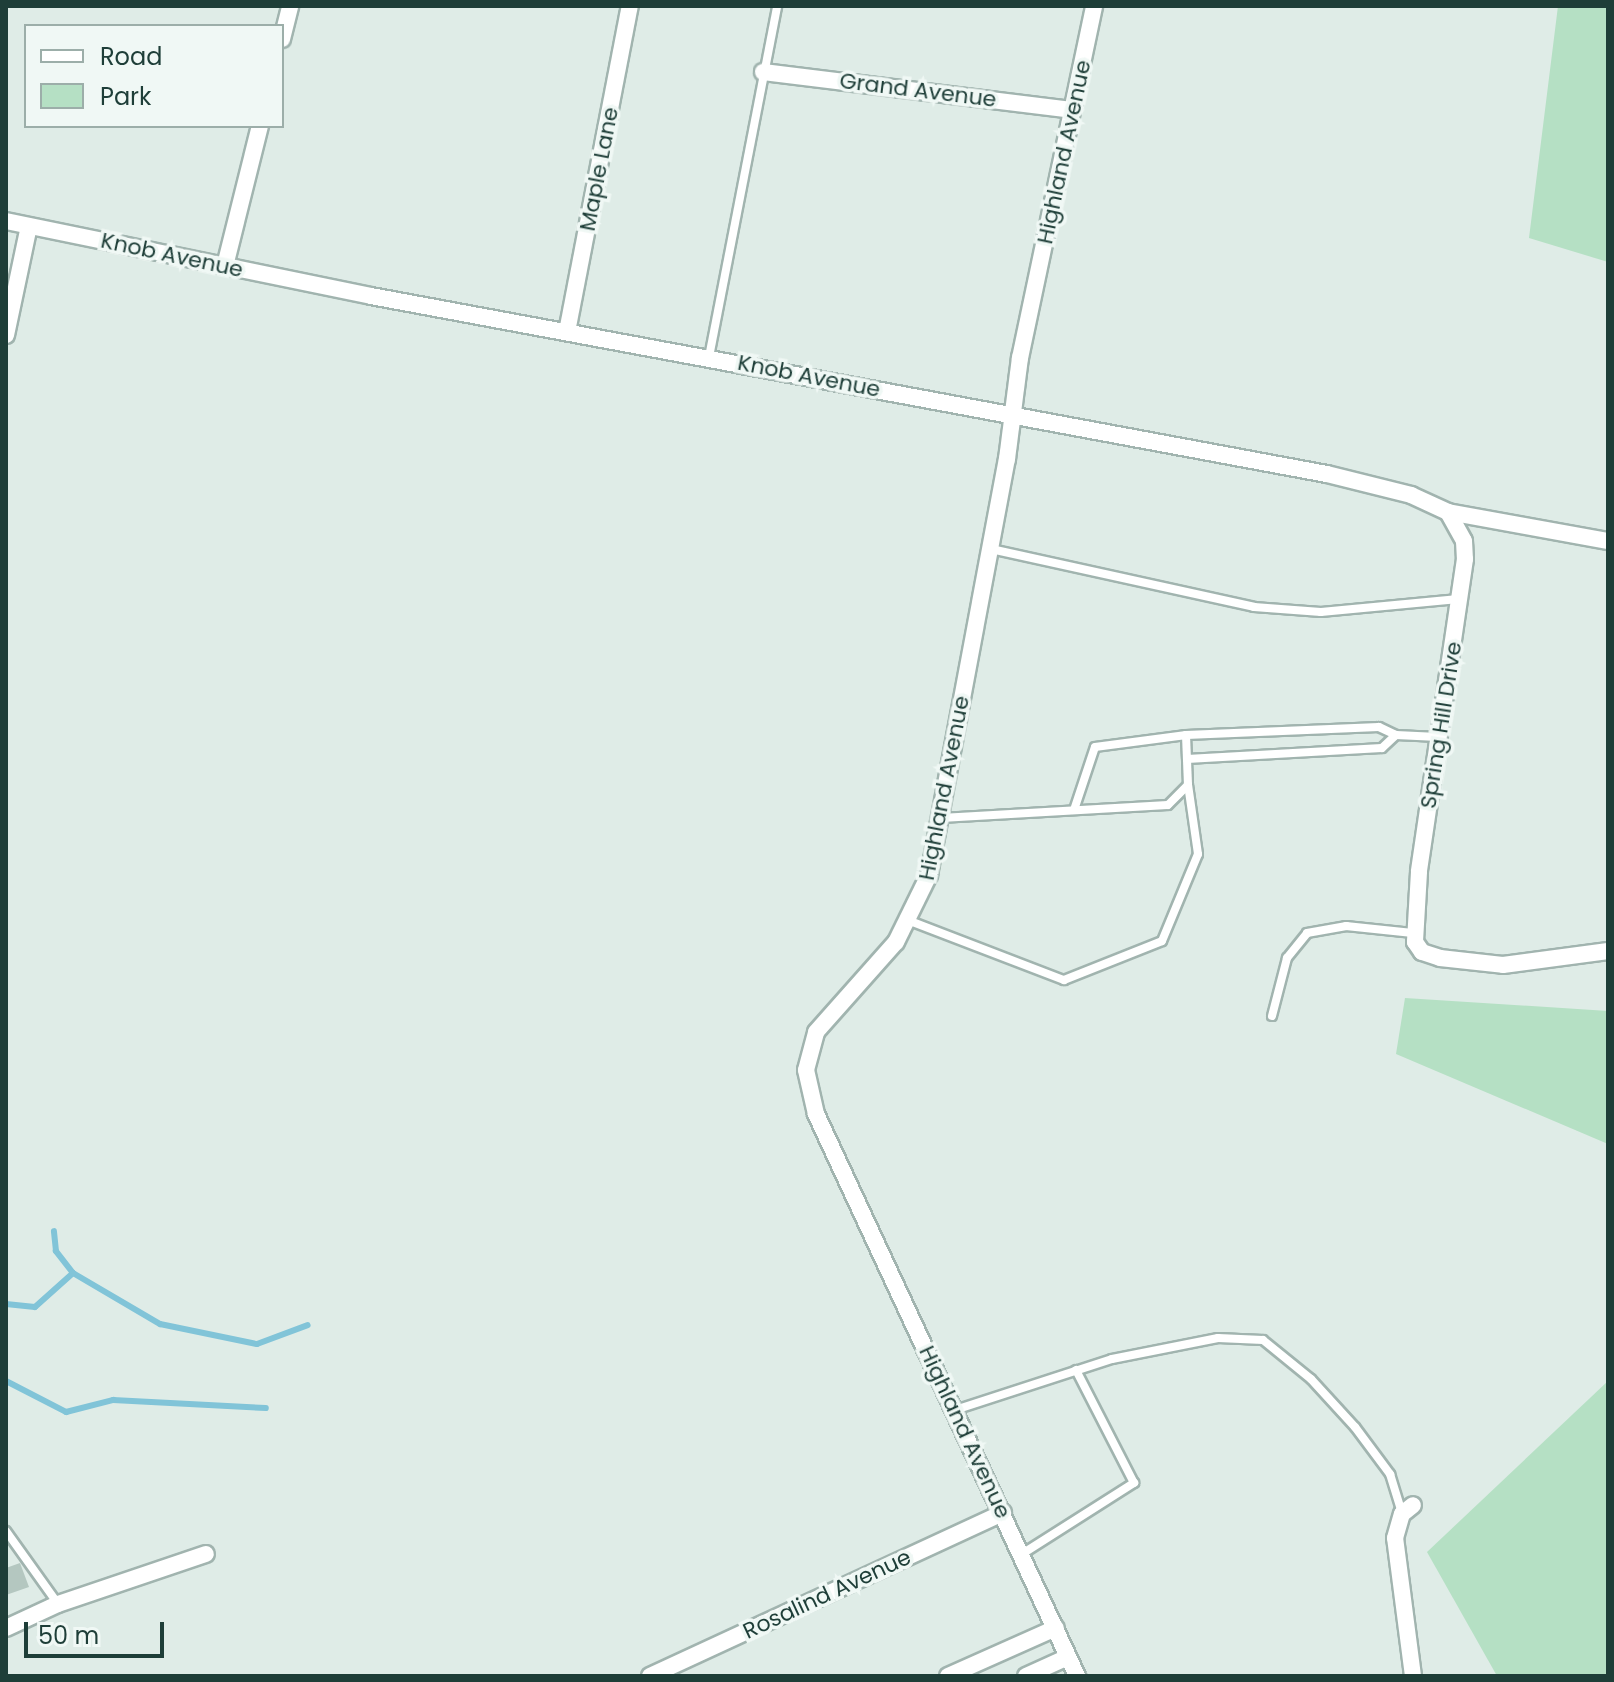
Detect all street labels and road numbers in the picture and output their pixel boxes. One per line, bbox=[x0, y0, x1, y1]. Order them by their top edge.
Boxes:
street label: Highland Avenue bbox=[1032, 58, 1096, 246]
street label: Grand Avenue bbox=[838, 67, 998, 113]
street label: Maple Lane bbox=[574, 105, 624, 233]
street label: Knob Avenue bbox=[98, 227, 246, 283]
street label: Knob Avenue bbox=[735, 349, 883, 403]
street label: Spring Hill Drive bbox=[1415, 640, 1467, 810]
street label: Highland Avenue bbox=[913, 694, 975, 882]
street label: Highland Avenue bbox=[913, 1342, 1017, 1522]
street label: Rosalind Avenue bbox=[739, 1544, 915, 1644]

